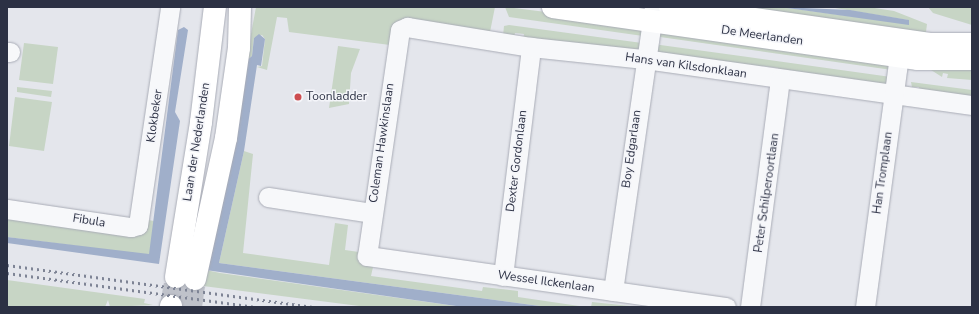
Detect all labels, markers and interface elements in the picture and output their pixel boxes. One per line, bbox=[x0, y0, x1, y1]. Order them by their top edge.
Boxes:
street label: De Meerlanden bbox=[720, 23, 804, 49]
street label: Hans van Kilsdonklaan bbox=[624, 50, 748, 82]
street label: Laan der Nederlanden bbox=[181, 82, 213, 202]
street label: Coleman Hawkinslaan bbox=[366, 82, 398, 204]
street label: Klokbeker bbox=[144, 88, 166, 144]
place label: Toonladder bbox=[306, 90, 367, 104]
marker: Toonladder bbox=[293, 92, 303, 102]
street label: Dexter Gordonlaan bbox=[504, 109, 530, 213]
street label: Boy Edgarlaan bbox=[619, 109, 645, 189]
street label: Han Tromplaan bbox=[870, 131, 896, 215]
street label: Peter Schilperoortlaan bbox=[751, 132, 783, 254]
street label: Fibula bbox=[72, 211, 106, 231]
street label: Wessel Ilckenlaan bbox=[497, 268, 595, 296]

